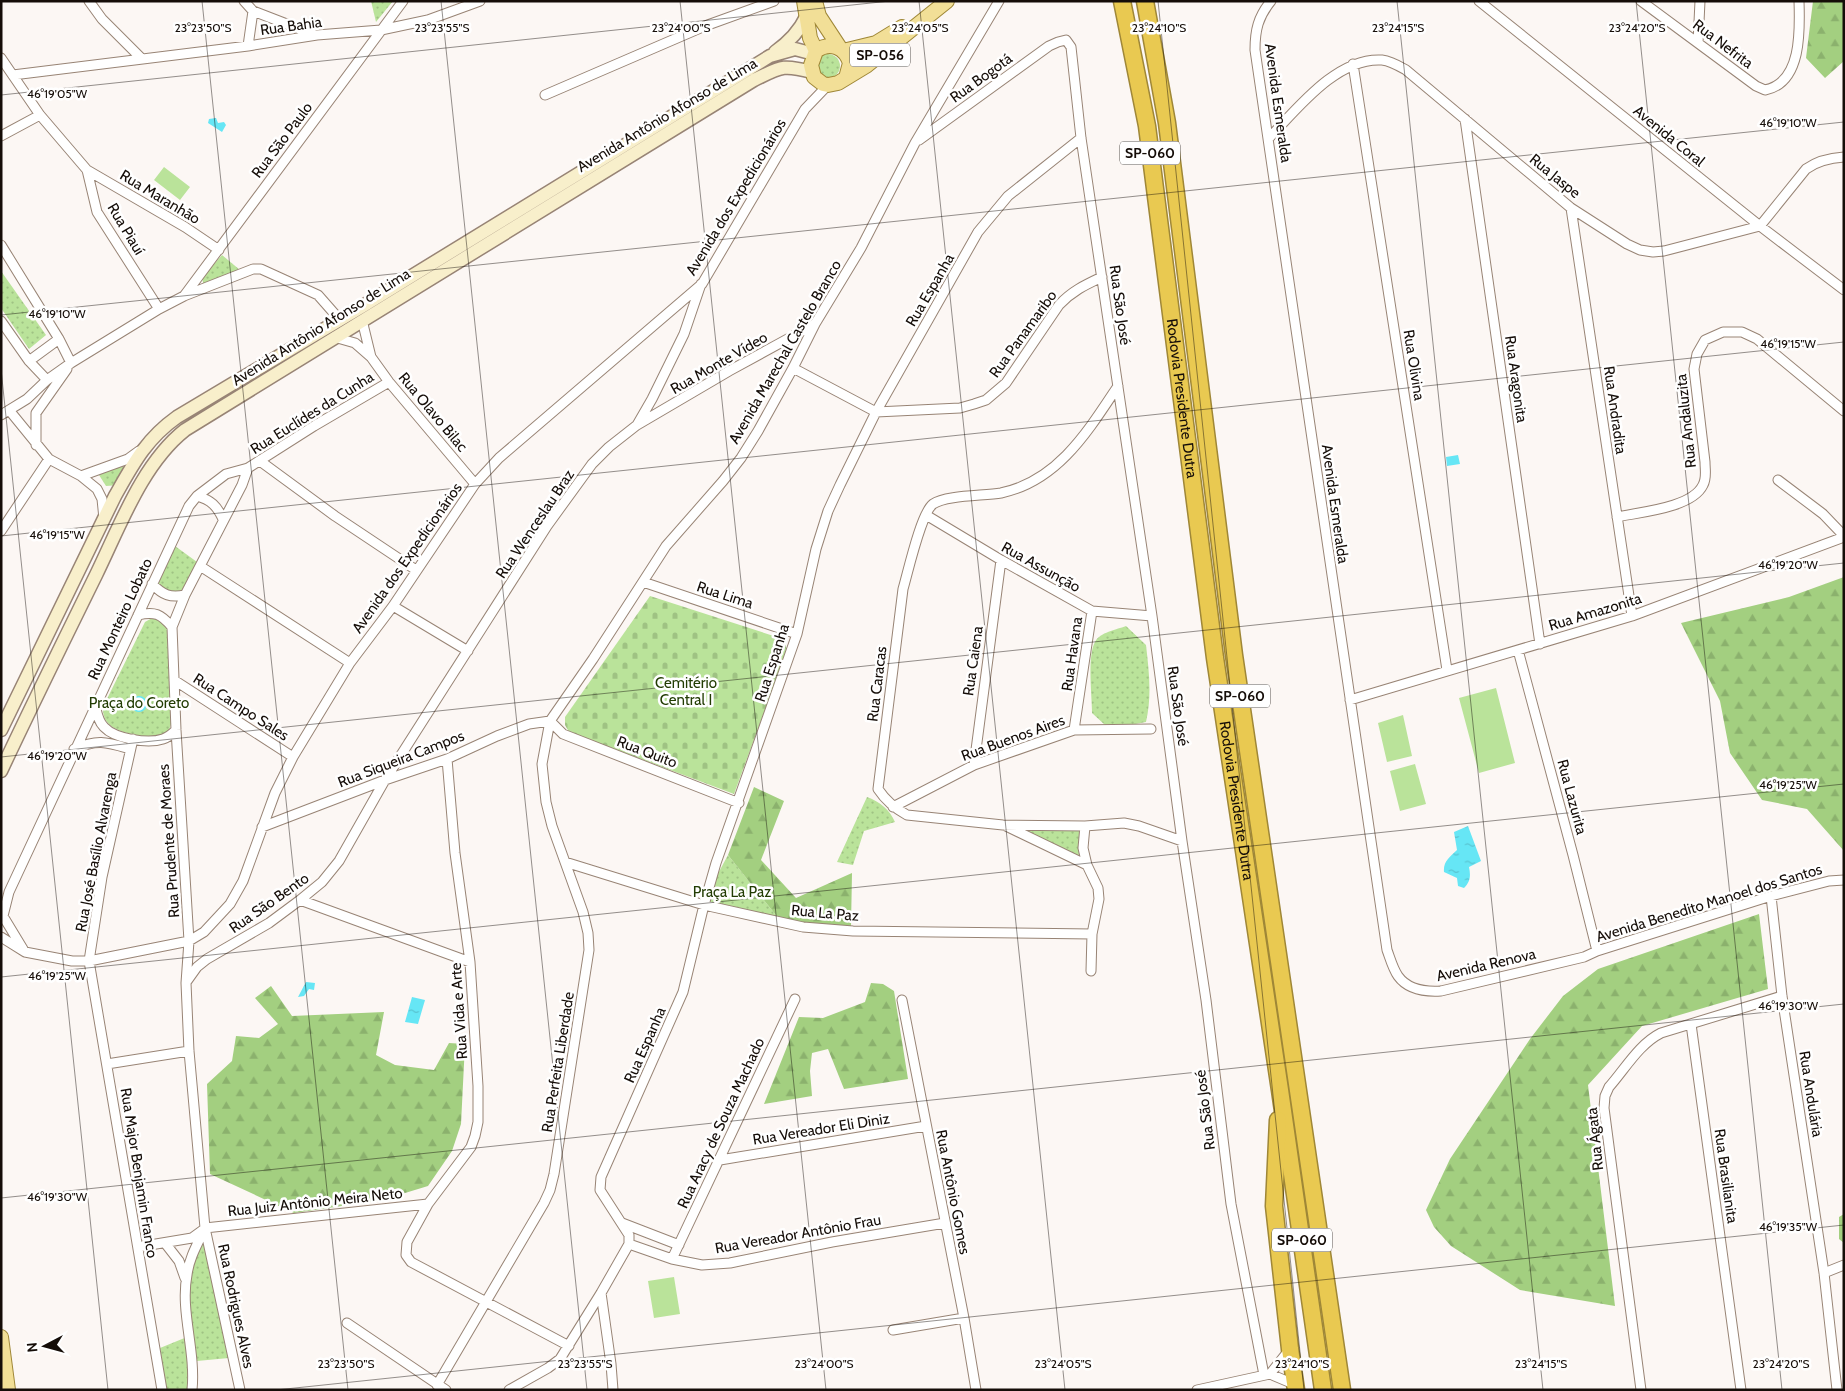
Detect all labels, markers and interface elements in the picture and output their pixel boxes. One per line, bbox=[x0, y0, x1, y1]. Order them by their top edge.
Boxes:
street label: Rua Bahia bbox=[259, 13, 324, 39]
street label: Rua Nefrita bbox=[1689, 16, 1757, 73]
text: 23°23'50"S bbox=[175, 20, 231, 35]
text: 23°23'55"S bbox=[415, 20, 469, 35]
text: 23°24'00"S bbox=[651, 20, 711, 35]
text: 23°24'05"S bbox=[891, 20, 949, 35]
text: 23°24'10"S bbox=[1132, 20, 1186, 35]
text: 23°24'15"S bbox=[1372, 20, 1424, 35]
text: 23°24'20"S bbox=[1609, 20, 1665, 35]
street label: Avenida Esmeralda bbox=[1261, 42, 1295, 165]
road number: SP-056 bbox=[850, 44, 910, 66]
street label: Rua Bogotá bbox=[946, 49, 1016, 107]
street label: Avenida Antônio Afonso de Lima bbox=[574, 54, 761, 176]
text: 46°19'05"W bbox=[27, 86, 88, 101]
street label: Rua São Paulo bbox=[248, 99, 316, 181]
street label: Avenida Coral bbox=[1630, 102, 1709, 171]
street label: Avenida dos Expedicionários bbox=[682, 115, 790, 279]
text: 46°19'10"W bbox=[1759, 115, 1817, 130]
road number: SP-060 bbox=[1120, 142, 1180, 164]
street label: Rua Jaspe bbox=[1526, 150, 1584, 202]
street label: Rua Maranhão bbox=[117, 166, 203, 228]
street label: Rua Piauí bbox=[104, 200, 148, 258]
street label: Rua Espanha bbox=[902, 250, 958, 330]
street label: Avenida Marechal Castelo Branco bbox=[725, 257, 845, 447]
street label: Avenida Antônio Afonso de Lima bbox=[229, 264, 414, 389]
street label: Rua São José bbox=[1105, 264, 1135, 346]
street label: Rua Panamaribo bbox=[985, 287, 1061, 381]
text: 46°19'10"W bbox=[28, 306, 86, 321]
street label: Rodovia Presidente Dutra bbox=[1163, 317, 1201, 480]
street label: Rua Monte Vídeo bbox=[667, 328, 771, 398]
street label: Rua Olivina bbox=[1400, 328, 1429, 403]
street label: Rua Aragonita bbox=[1501, 334, 1531, 425]
text: 46°19'15"W bbox=[1760, 336, 1816, 351]
street label: Rua Andradita bbox=[1600, 365, 1630, 456]
street label: Rua Euclídes da Cunha bbox=[247, 367, 378, 458]
street label: Rua Olavo Bilac bbox=[395, 369, 471, 455]
street label: Rua Andaluzita bbox=[1672, 372, 1700, 469]
street label: Avenida Esmeralda bbox=[1318, 443, 1352, 566]
street label: Rua Wenceslau Braz bbox=[492, 466, 578, 582]
street label: Avenida dos Expedicionários bbox=[348, 479, 466, 637]
text: 46°19'15"W bbox=[29, 527, 85, 542]
street label: Rua Assunção bbox=[998, 538, 1084, 596]
street label: Rua Monteiro Lobato bbox=[84, 555, 156, 683]
text: 46°19'20"W bbox=[1758, 557, 1819, 572]
street label: Rua Lima bbox=[694, 577, 756, 613]
street label: Rua Amazonita bbox=[1547, 589, 1644, 635]
street label: Rua Havana bbox=[1058, 615, 1086, 692]
street label: Rua Espanha bbox=[751, 621, 793, 704]
street label: Rua Caiena bbox=[959, 624, 987, 697]
street label: Rua Caracas bbox=[863, 645, 891, 723]
street label: Rua São José bbox=[1163, 665, 1193, 747]
street label: Rua Campo Sales bbox=[190, 669, 292, 745]
park label: Cemitério Central I bbox=[655, 674, 717, 709]
road number: SP-060 bbox=[1210, 684, 1270, 708]
park label: Praça do Coreto bbox=[89, 694, 189, 712]
street label: Rua Buenos Aires bbox=[959, 711, 1067, 765]
street label: Rodovia Presidente Dutra bbox=[1216, 720, 1257, 882]
street label: Rua Siqueira Campos bbox=[335, 727, 467, 791]
street label: Rua Quito bbox=[614, 732, 680, 772]
text: 46°19'20"W bbox=[27, 748, 88, 763]
street label: Rua Lazurita bbox=[1553, 757, 1591, 837]
street label: Rua Prudente de Moraes bbox=[155, 764, 183, 918]
street label: Rua José Basílio Alvarenga bbox=[72, 770, 121, 934]
text: 46°19'25"W bbox=[1759, 777, 1818, 792]
street label: Avenida Benedito Manoel dos Santos bbox=[1594, 860, 1824, 946]
street label: Rua São Bento bbox=[226, 869, 312, 937]
park label: Praça La Paz bbox=[693, 883, 771, 901]
street label: Rua La Paz bbox=[790, 901, 860, 925]
street label: Avenida Renova bbox=[1435, 945, 1538, 985]
street label: Rua Vida e Arte bbox=[447, 962, 471, 1060]
text: 46°19'25"W bbox=[28, 968, 87, 983]
street label: Rua Perfeita Liberdade bbox=[538, 990, 578, 1134]
text: 46°19'30"W bbox=[1758, 998, 1819, 1013]
street label: Rua Espanha bbox=[620, 1004, 670, 1086]
street label: Rua Aracy de Souza Machado bbox=[674, 1035, 768, 1211]
street label: Rua Andulária bbox=[1795, 1050, 1827, 1139]
street label: Rua São José bbox=[1191, 1069, 1219, 1151]
street label: Rua Major Benjamin Franco bbox=[117, 1087, 161, 1259]
street label: Rua Ágata bbox=[1582, 1106, 1607, 1171]
street label: Rua Vereador Eli Diniz bbox=[751, 1109, 891, 1149]
street label: Rua Antônio Gomes bbox=[932, 1128, 974, 1256]
street label: Rua Brasilianita bbox=[1710, 1128, 1742, 1225]
street label: Rua Juiz Antônio Meira Neto bbox=[227, 1184, 403, 1220]
text: 46°19'30"W bbox=[27, 1189, 88, 1204]
street label: Rua Vereador Antônio Frau bbox=[714, 1211, 882, 1257]
text: 46°19'35"W bbox=[1759, 1219, 1818, 1234]
road number: SP-060 bbox=[1272, 1228, 1332, 1252]
street label: Rua Rodrigues Alves bbox=[214, 1242, 258, 1370]
north arrow bbox=[20, 1321, 70, 1371]
text: N bbox=[23, 1341, 42, 1353]
text: 23°23'50"S bbox=[318, 1356, 374, 1371]
text: 23°23'55"S bbox=[558, 1356, 612, 1371]
text: 23°24'00"S bbox=[794, 1356, 854, 1371]
text: 23°24'05"S bbox=[1034, 1356, 1092, 1371]
text: 23°24'10"S bbox=[1275, 1356, 1329, 1371]
text: 23°24'15"S bbox=[1515, 1356, 1567, 1371]
text: 23°24'20"S bbox=[1753, 1356, 1809, 1371]

